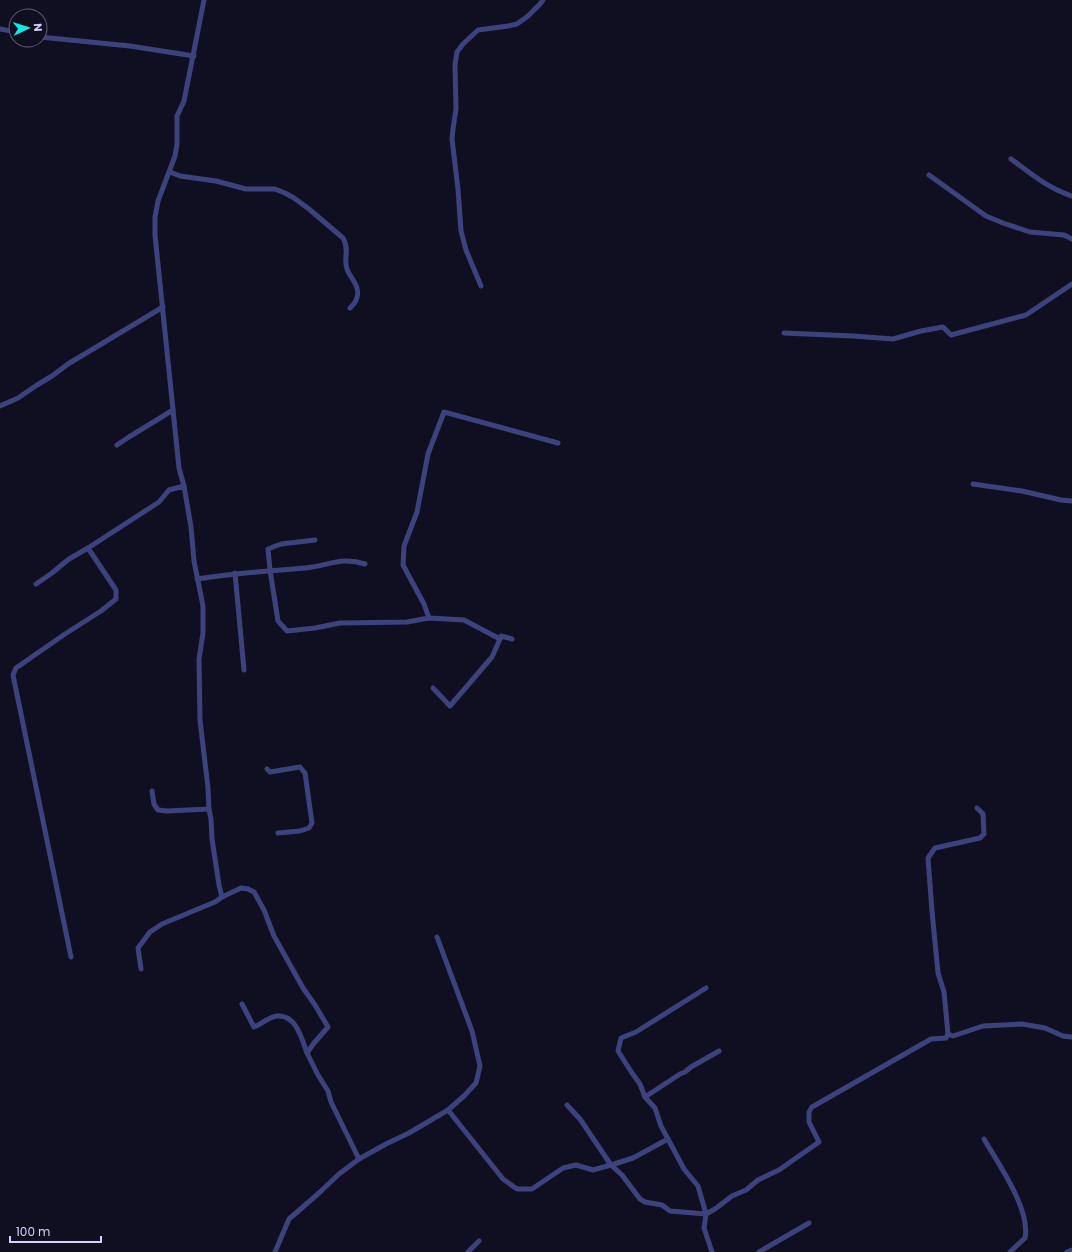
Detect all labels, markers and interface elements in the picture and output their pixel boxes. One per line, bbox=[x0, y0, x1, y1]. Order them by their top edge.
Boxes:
north arrow bbox=[8, 8, 48, 48]
text: N bbox=[30, 23, 46, 32]
scale bar bbox=[10, 1218, 101, 1244]
text: 100 m bbox=[16, 1223, 50, 1240]

